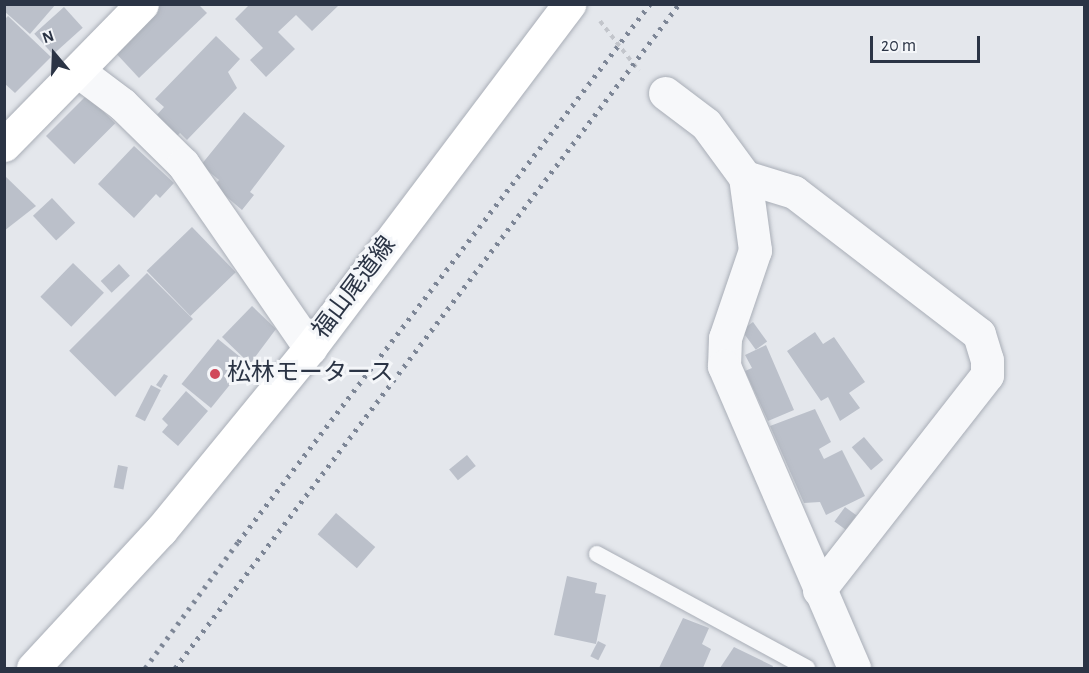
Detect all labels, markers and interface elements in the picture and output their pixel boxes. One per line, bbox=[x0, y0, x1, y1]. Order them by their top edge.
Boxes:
north arrow bbox=[24, 24, 84, 84]
scale bar bbox=[873, 24, 982, 62]
text: N bbox=[40, 28, 56, 46]
text: 20 m bbox=[881, 37, 916, 55]
street label: 福山尾道線 bbox=[307, 231, 403, 345]
place label: 松林モータース bbox=[227, 360, 395, 388]
marker: 松林モータース bbox=[208, 367, 222, 381]

